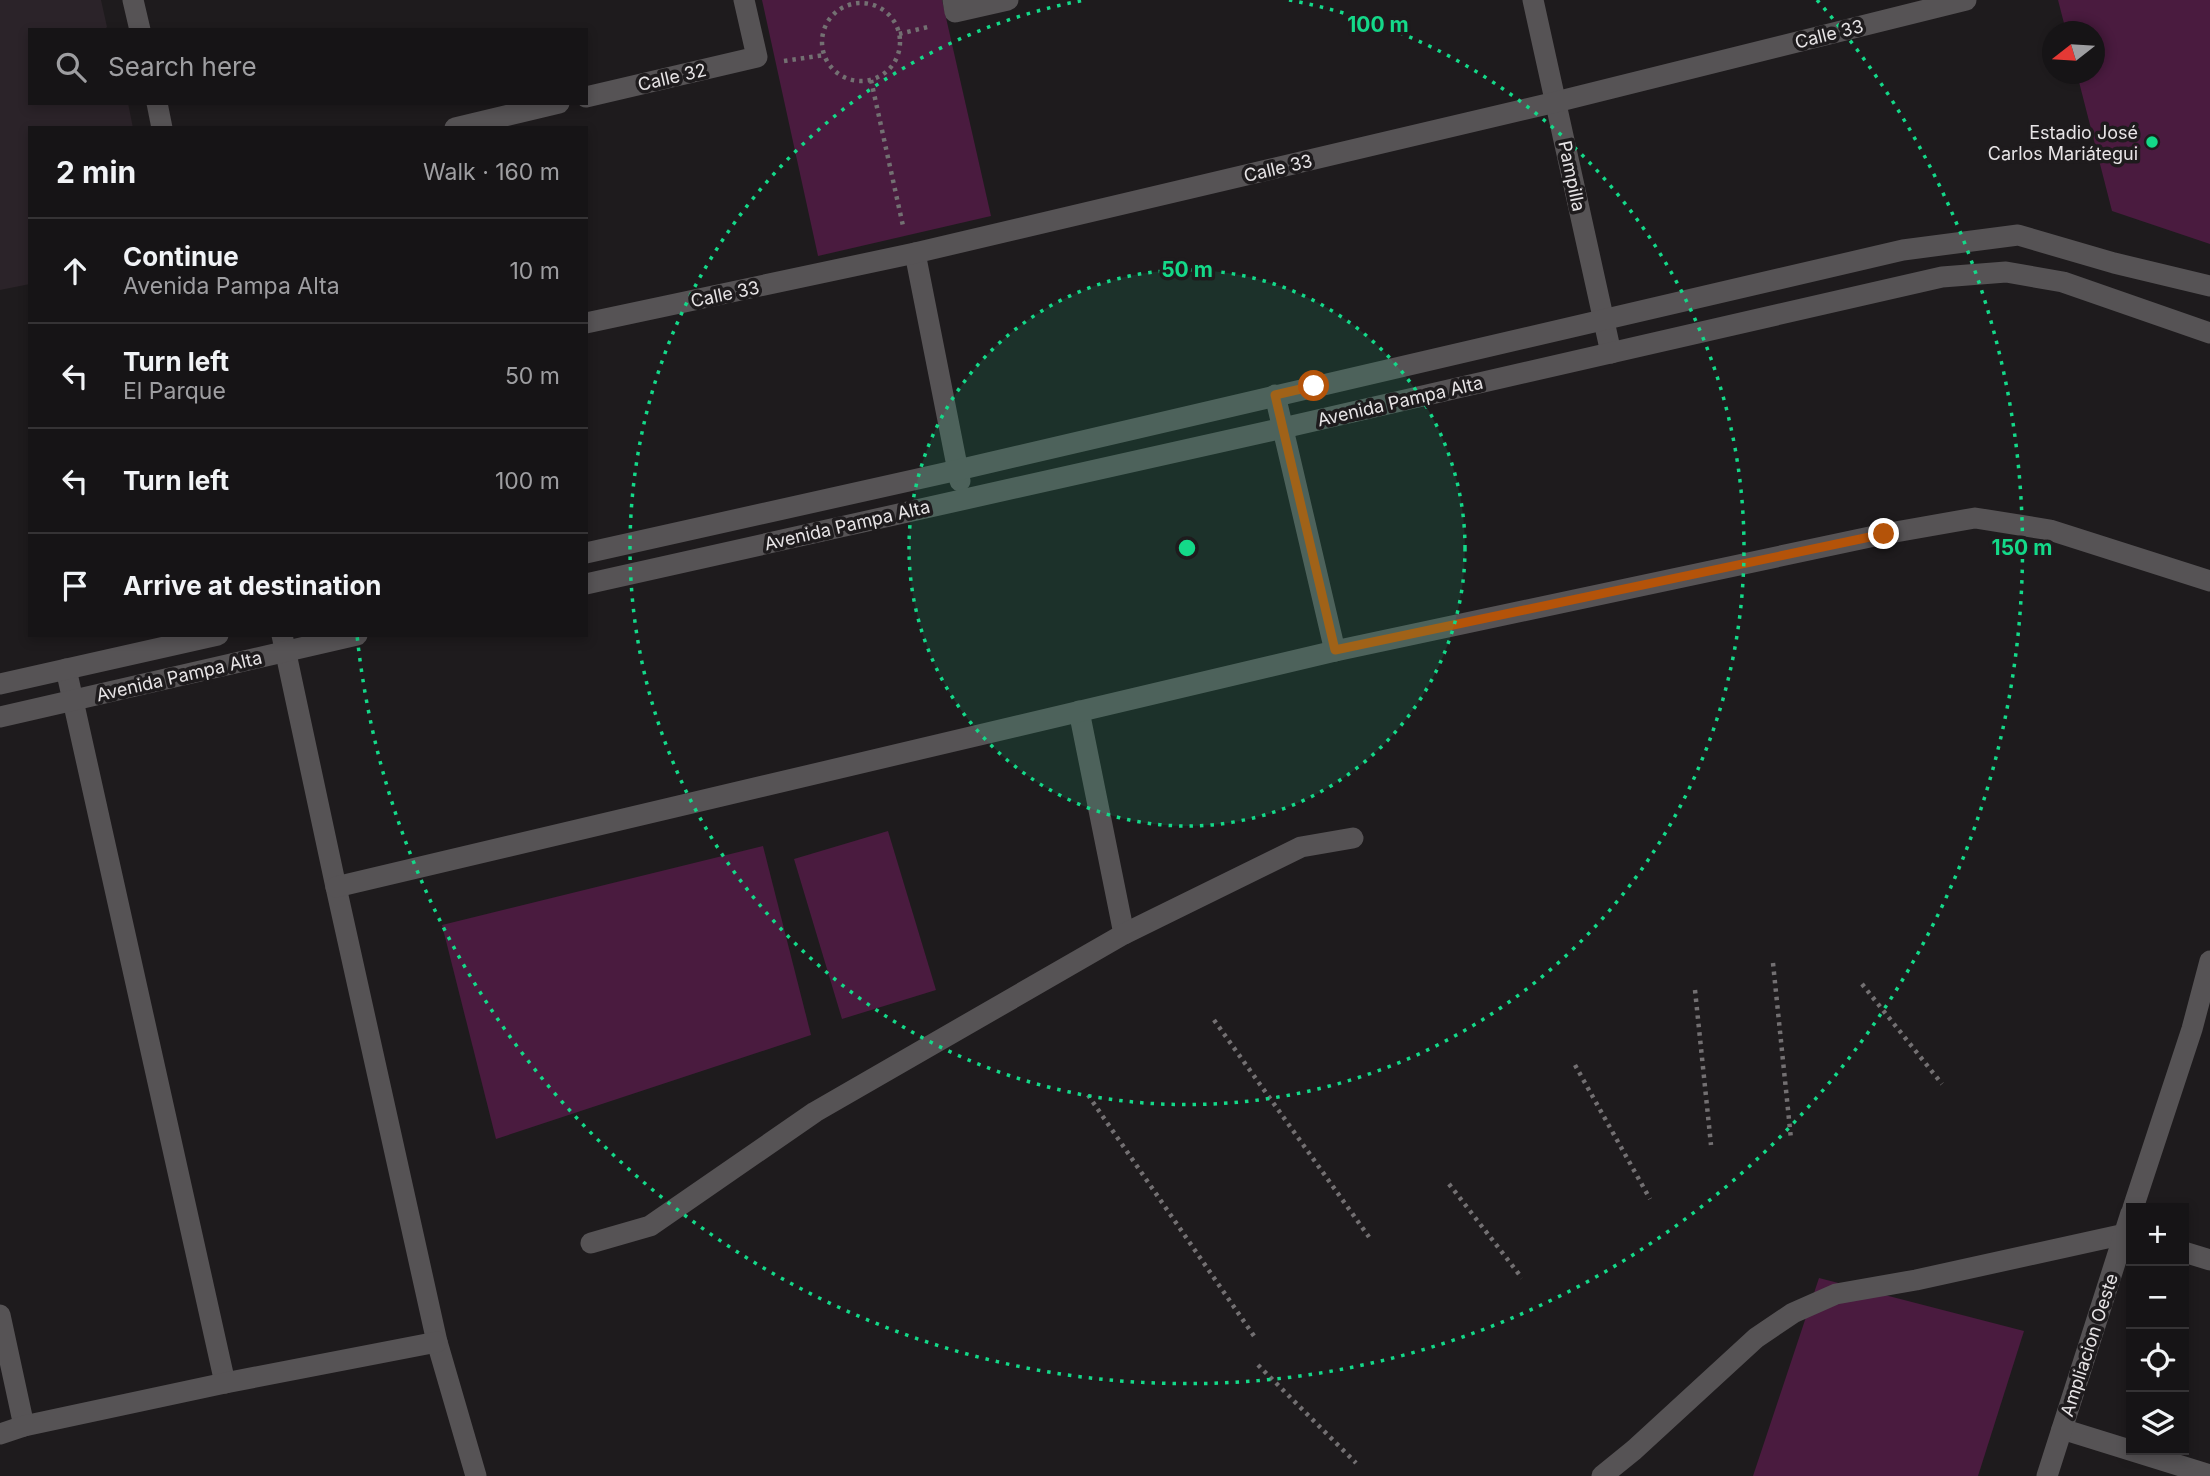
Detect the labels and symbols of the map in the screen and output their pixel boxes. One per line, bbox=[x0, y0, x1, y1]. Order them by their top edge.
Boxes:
text: 100 m bbox=[1347, 12, 1409, 37]
street label: Calle 33 bbox=[1793, 15, 1865, 53]
north arrow bbox=[2042, 21, 2105, 84]
street label: Calle 32 bbox=[636, 59, 708, 95]
place label: Estadio José Carlos Mariátegui bbox=[1988, 122, 2138, 164]
marker: Estadio José Carlos Mariátegui bbox=[2144, 134, 2160, 150]
street label: Pampilla bbox=[1554, 139, 1590, 213]
street label: Calle 33 bbox=[1242, 150, 1314, 186]
text: 50 m bbox=[1161, 257, 1213, 282]
street label: Calle 33 bbox=[689, 276, 761, 312]
route start bbox=[1298, 370, 1329, 401]
street label: Avenida Pampa Alta bbox=[1315, 372, 1485, 430]
street label: Avenida Pampa Alta bbox=[762, 496, 932, 554]
route end bbox=[1868, 518, 1899, 549]
text: 150 m bbox=[1992, 535, 2052, 560]
centre of rings bbox=[1175, 536, 1199, 560]
street label: Avenida Pampa Alta bbox=[94, 647, 264, 705]
street label: Ampliacion Oeste bbox=[2056, 1271, 2122, 1419]

